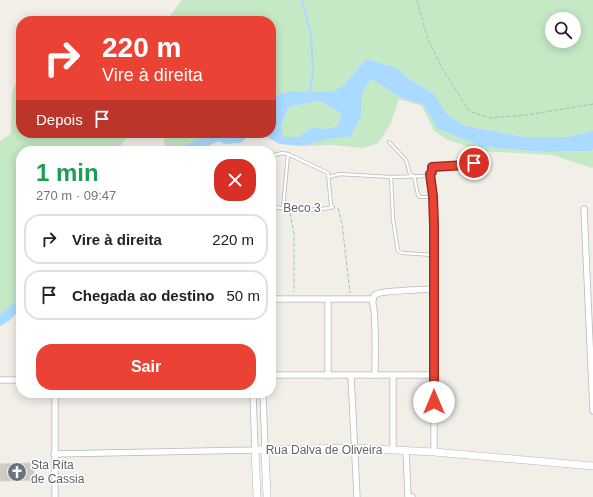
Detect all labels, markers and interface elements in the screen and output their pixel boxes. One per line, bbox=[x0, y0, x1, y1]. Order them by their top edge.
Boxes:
map controls bbox=[545, 12, 581, 48]
button: search bbox=[545, 12, 581, 48]
icon: right bbox=[36, 32, 88, 84]
text: 220 m bbox=[102, 32, 181, 63]
text: Vire à direita bbox=[102, 65, 203, 85]
icon: arrive bbox=[91, 108, 113, 130]
text: Depois bbox=[36, 111, 83, 128]
pin bbox=[457, 146, 491, 180]
icon: arrive bbox=[463, 152, 485, 174]
text: 1 min bbox=[36, 159, 99, 186]
button: close bbox=[214, 159, 256, 201]
text: 270 m · 09:47 bbox=[36, 188, 116, 203]
street label: Beco 3 bbox=[283, 201, 321, 215]
icon: right bbox=[38, 228, 60, 250]
text: Vire à direita bbox=[72, 231, 162, 248]
text: 220 m bbox=[212, 231, 254, 248]
icon: arrive bbox=[38, 284, 60, 306]
text: Chegada ao destino bbox=[72, 287, 215, 304]
text: 50 m bbox=[227, 287, 260, 304]
button: Sair bbox=[36, 344, 256, 390]
position arrow bbox=[413, 381, 455, 423]
street label: Rua Dalva de Oliveira bbox=[266, 443, 383, 457]
place label: Sta Rita de Cassia bbox=[31, 458, 85, 486]
church icon: Sta Rita de Cassia bbox=[6, 461, 28, 483]

